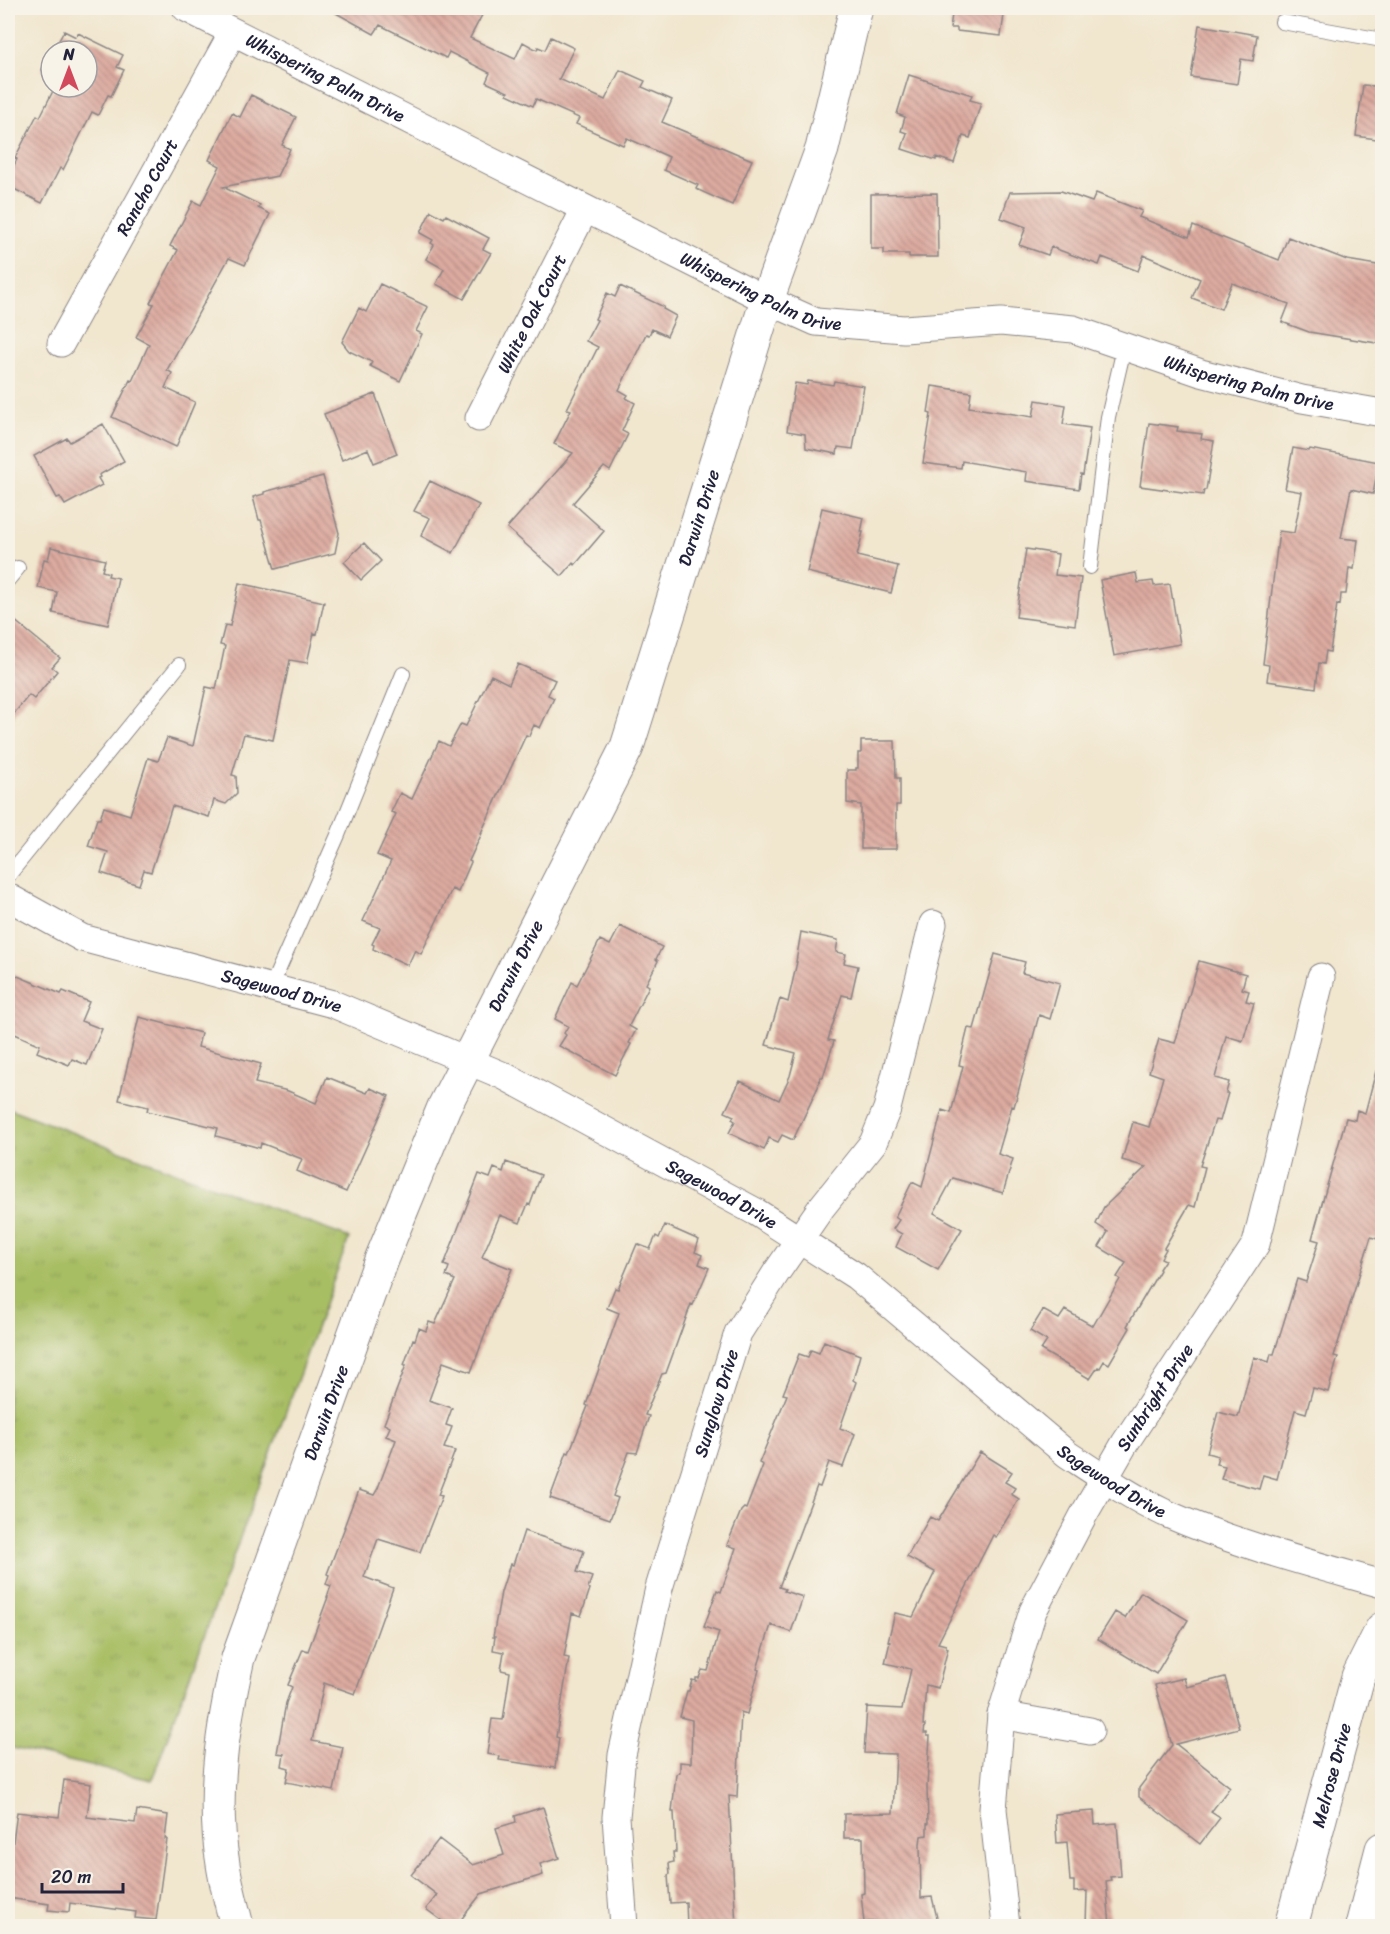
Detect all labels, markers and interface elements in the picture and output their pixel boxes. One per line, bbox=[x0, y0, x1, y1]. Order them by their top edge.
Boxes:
street label: Whispering Palm Drive bbox=[240, 24, 411, 132]
north arrow bbox=[39, 39, 99, 99]
text: N bbox=[62, 40, 75, 69]
street label: Rancho Court bbox=[107, 133, 187, 242]
street label: Whispering Palm Drive bbox=[674, 243, 843, 340]
street label: White Oak Court bbox=[488, 248, 576, 379]
street label: Whispering Palm Drive bbox=[1159, 345, 1337, 420]
street label: Darwin Drive bbox=[669, 465, 729, 570]
street label: Darwin Drive bbox=[479, 914, 553, 1018]
street label: Sagewood Drive bbox=[218, 959, 347, 1022]
street label: Sagewood Drive bbox=[660, 1150, 784, 1238]
street label: Sunbright Drive bbox=[1107, 1337, 1202, 1457]
street label: Sunglow Drive bbox=[684, 1345, 748, 1462]
street label: Darwin Drive bbox=[294, 1360, 358, 1465]
street label: Sagewood Drive bbox=[1049, 1436, 1172, 1527]
street label: Melrose Drive bbox=[1302, 1719, 1361, 1831]
scale bar bbox=[42, 1856, 123, 1894]
text: 20 m bbox=[51, 1861, 91, 1893]

